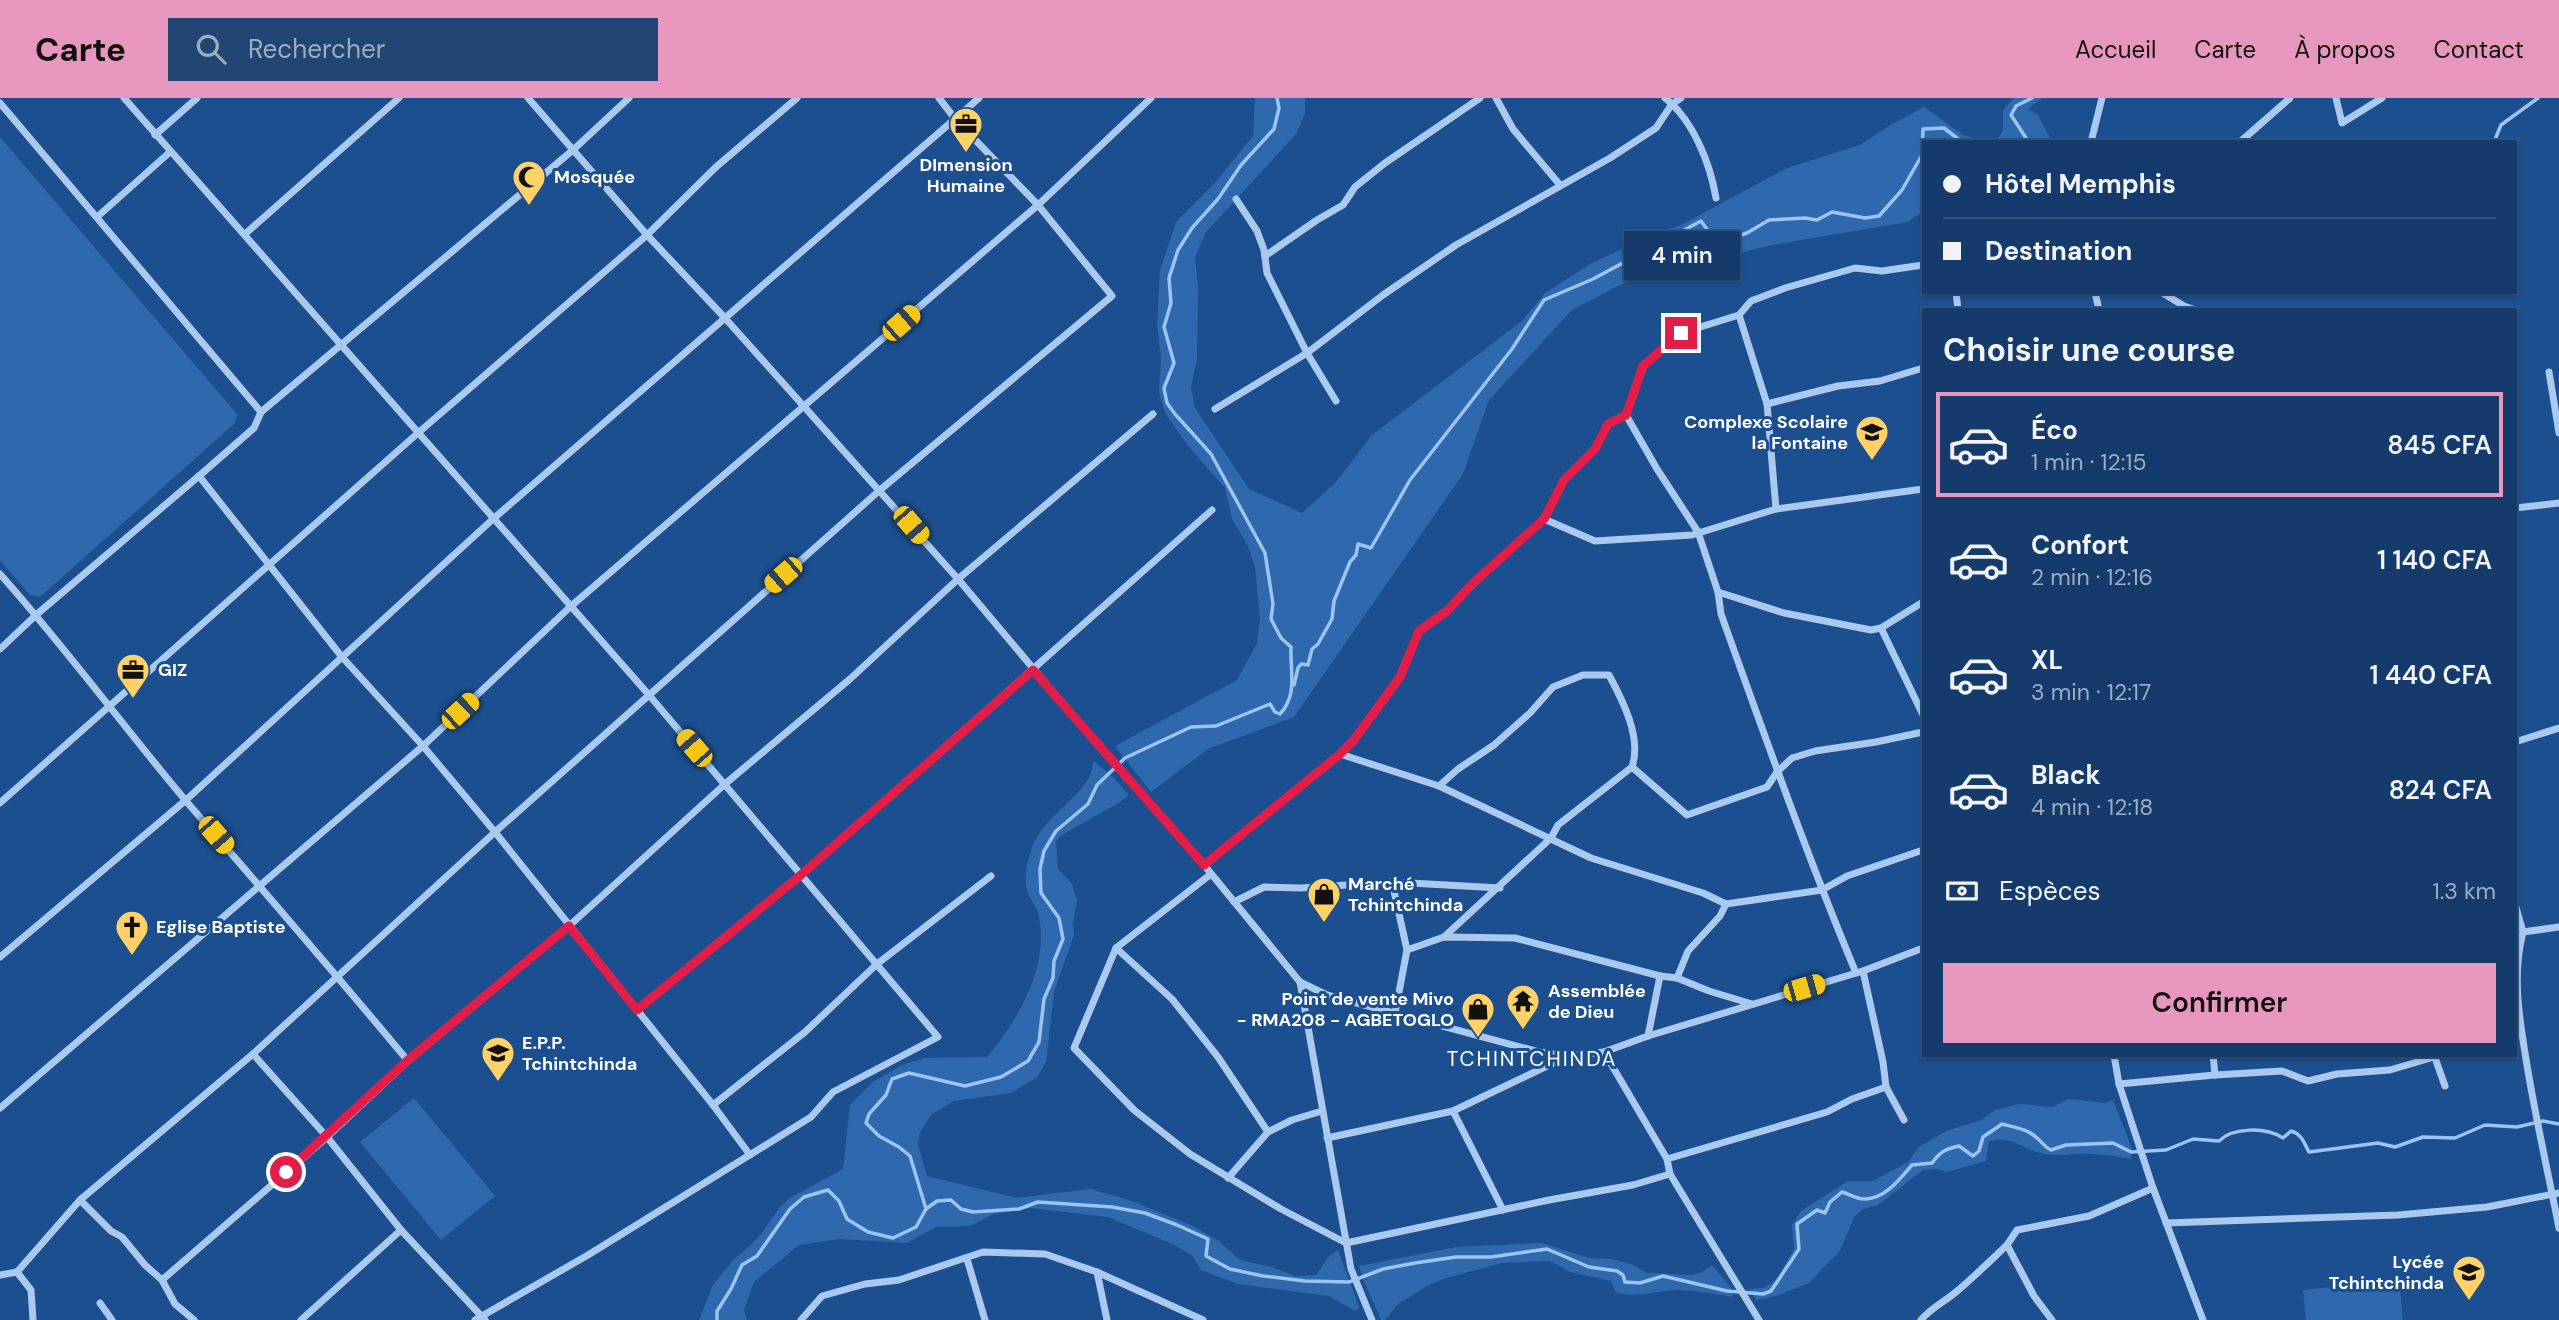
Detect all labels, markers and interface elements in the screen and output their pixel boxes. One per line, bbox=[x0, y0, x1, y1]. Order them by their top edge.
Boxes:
search box bbox=[168, 18, 658, 81]
text: Carte bbox=[35, 28, 126, 71]
icon: search bbox=[192, 30, 230, 68]
text: Rechercher bbox=[248, 32, 385, 66]
text: Accueil bbox=[2075, 34, 2156, 65]
text: Carte bbox=[2194, 34, 2256, 65]
text: À propos bbox=[2294, 34, 2396, 65]
text: Contact bbox=[2434, 34, 2524, 65]
office icon: DImension Humaine bbox=[947, 105, 985, 154]
place label: DImension Humaine bbox=[919, 153, 1013, 198]
mosque icon: Mosquée bbox=[510, 158, 548, 207]
place label: Mosquée bbox=[554, 165, 635, 189]
text: Hôtel Memphis bbox=[1985, 167, 2176, 201]
callout: 4 min bbox=[1623, 232, 1739, 280]
text: Destination bbox=[1985, 234, 2132, 268]
text: 4 min bbox=[1651, 240, 1713, 270]
car bbox=[879, 301, 924, 345]
route end bbox=[1665, 317, 1697, 349]
text: Choisir une course bbox=[1943, 329, 2235, 371]
place label: Complexe Scolaire la Fontaine bbox=[1684, 410, 1848, 455]
school or university icon: Complexe Scolaire la Fontaine bbox=[1853, 413, 1891, 462]
icon: car bbox=[1947, 413, 2010, 476]
text: Éco bbox=[2031, 413, 2078, 447]
text: 845 CFA bbox=[2387, 428, 2492, 462]
text: 1 min · 12:15 bbox=[2031, 447, 2147, 477]
car bbox=[890, 502, 933, 548]
icon: car bbox=[1947, 528, 2010, 591]
text: Confort bbox=[2031, 528, 2129, 562]
text: 1 140 CFA bbox=[2377, 543, 2492, 577]
car bbox=[761, 553, 806, 597]
text: 2 min · 12:16 bbox=[2031, 562, 2153, 592]
icon: car bbox=[1947, 643, 2010, 706]
text: XL bbox=[2031, 643, 2063, 677]
office icon: GIZ bbox=[114, 651, 152, 700]
place label: GIZ bbox=[158, 658, 187, 682]
text: 1 440 CFA bbox=[2369, 658, 2492, 692]
text: 3 min · 12:17 bbox=[2031, 677, 2151, 707]
car bbox=[438, 689, 483, 733]
car bbox=[673, 725, 716, 771]
icon: car bbox=[1947, 758, 2010, 821]
text: Black bbox=[2031, 758, 2101, 792]
text: 824 CFA bbox=[2389, 773, 2492, 807]
text: 4 min · 12:18 bbox=[2031, 792, 2153, 822]
car bbox=[195, 812, 238, 858]
place label: Marché Tchintchinda bbox=[1348, 872, 1463, 917]
icon: cash bbox=[1943, 872, 1981, 910]
text: Espèces bbox=[1999, 874, 2100, 908]
shop icon: Marché Tchintchinda bbox=[1305, 875, 1343, 924]
text: 1.3 km bbox=[2432, 876, 2496, 906]
church icon: Eglise Baptiste bbox=[113, 908, 151, 957]
place label: Eglise Baptiste bbox=[156, 915, 286, 939]
button: Confirmer bbox=[1943, 963, 2496, 1043]
car bbox=[1781, 972, 1828, 1004]
place label: Assemblée de Dieu bbox=[1548, 979, 1646, 1024]
temple icon: Assemblée de Dieu bbox=[1504, 982, 1542, 1031]
place label: Point de vente Mivo - RMA208 - AGBETOGLO bbox=[1237, 987, 1454, 1032]
shop icon: Point de vente Mivo - RMA208 - AGBETOGLO bbox=[1459, 990, 1497, 1039]
place label: E.P.P. Tchintchinda bbox=[522, 1031, 637, 1076]
school or university icon: E.P.P. Tchintchinda bbox=[479, 1034, 517, 1083]
district label: TCHINTCHINDA bbox=[1447, 1045, 1617, 1073]
route start bbox=[270, 1156, 302, 1188]
place label: Lycée Tchintchinda bbox=[2329, 1250, 2444, 1295]
school or university icon: Lycée Tchintchinda bbox=[2450, 1253, 2488, 1302]

